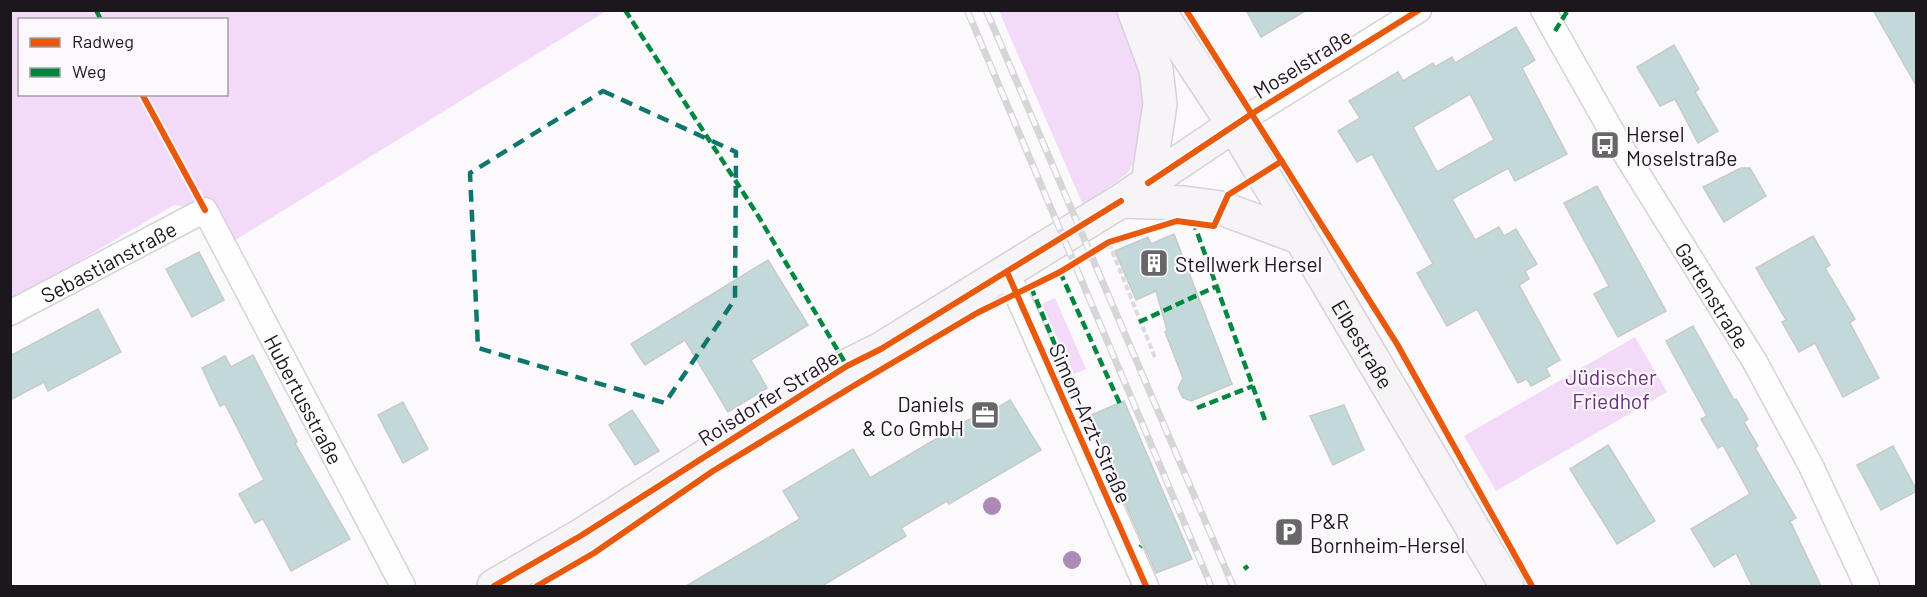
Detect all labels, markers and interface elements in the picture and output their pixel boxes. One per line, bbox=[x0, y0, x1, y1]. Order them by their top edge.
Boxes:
legend bbox=[18, 18, 228, 96]
street label: Moselstraße bbox=[1248, 23, 1356, 103]
text: Radweg bbox=[72, 30, 134, 52]
text: Weg bbox=[72, 60, 106, 82]
place label: Hersel Moselstraße bbox=[1626, 121, 1738, 170]
bus stop icon: Hersel Moselstraße bbox=[1589, 129, 1621, 161]
street label: Sebastianstraße bbox=[36, 215, 180, 307]
street label: Gartenstraße bbox=[1671, 237, 1756, 353]
building icon: Stellwerk Hersel bbox=[1138, 247, 1170, 279]
place label: Stellwerk Hersel bbox=[1175, 251, 1322, 276]
street label: Elbestraße bbox=[1328, 295, 1399, 393]
street label: Hubertusstraße bbox=[260, 330, 349, 468]
street label: Simon-Arzt-Straße bbox=[1045, 339, 1137, 507]
street label: Roisdorfer Straße bbox=[693, 344, 843, 450]
park label: Jüdischer Friedhof bbox=[1565, 364, 1657, 413]
place label: Daniels & Co GmbH bbox=[862, 391, 964, 440]
office icon: Daniels & Co GmbH bbox=[969, 399, 1001, 431]
place label: P&R Bornheim-Hersel bbox=[1310, 508, 1465, 557]
parking icon: P&R Bornheim-Hersel bbox=[1273, 516, 1305, 548]

